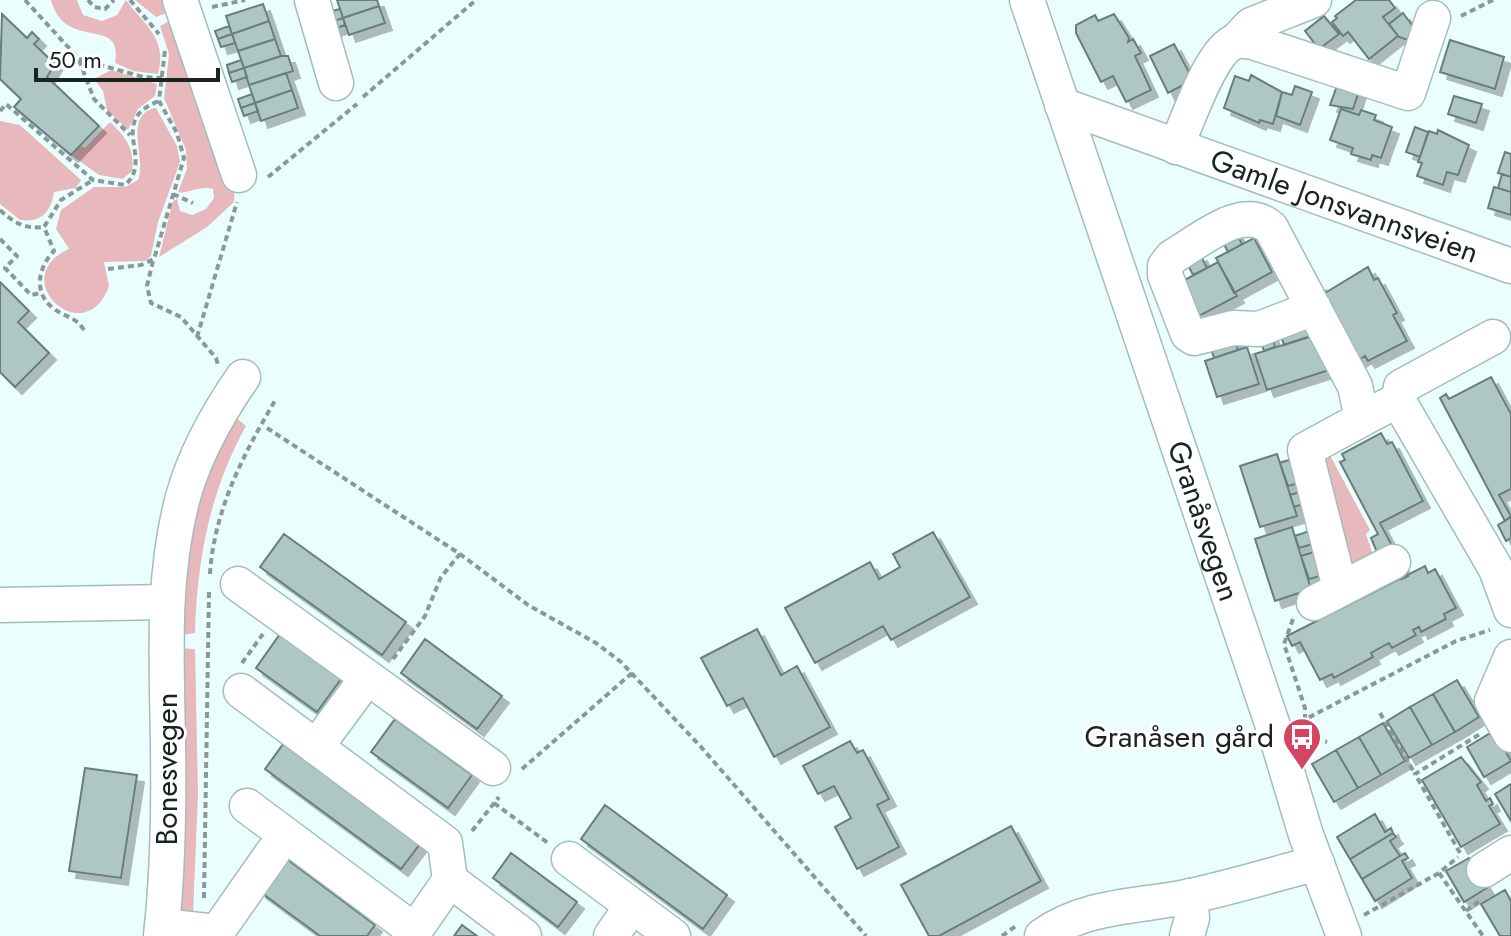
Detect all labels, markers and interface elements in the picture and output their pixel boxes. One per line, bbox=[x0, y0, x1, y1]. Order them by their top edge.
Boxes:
scale bar bbox=[36, 32, 218, 82]
text: 50 m bbox=[48, 42, 102, 77]
street label: Gamle Jonsvannsveien bbox=[1205, 138, 1485, 274]
street label: Granåsvegen bbox=[1157, 435, 1251, 607]
street label: Bonesvegen bbox=[145, 693, 188, 845]
place label: Granåsen gård bbox=[1084, 715, 1274, 758]
bus stop icon: Granåsen gård bbox=[1281, 716, 1323, 771]

